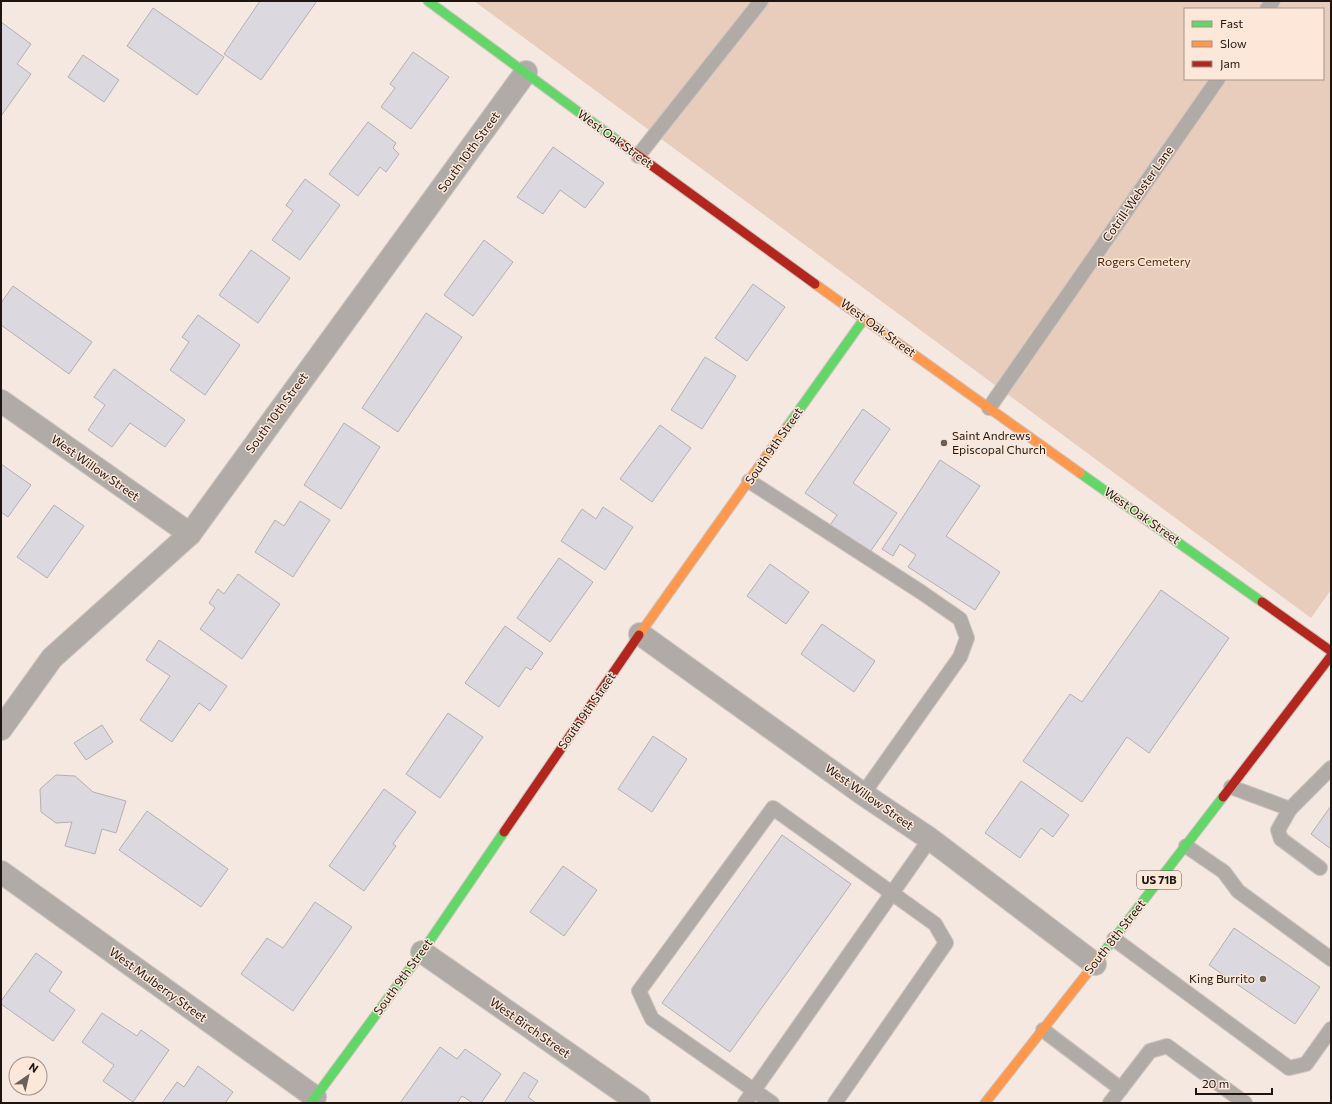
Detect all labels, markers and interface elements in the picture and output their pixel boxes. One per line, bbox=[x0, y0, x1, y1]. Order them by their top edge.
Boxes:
legend bbox=[1184, 8, 1324, 80]
text: Fast bbox=[1220, 16, 1243, 30]
text: Slow bbox=[1220, 36, 1247, 50]
text: Jam bbox=[1220, 56, 1240, 71]
street label: West Oak Street bbox=[575, 106, 656, 170]
street label: South 10th Street bbox=[434, 108, 502, 194]
street label: Cotrill-Webster Lane bbox=[1099, 143, 1175, 244]
park label: Rogers Cemetery bbox=[1097, 254, 1191, 268]
street label: West Oak Street bbox=[838, 295, 919, 359]
street label: South 10th Street bbox=[242, 369, 310, 455]
street label: South 9th Street bbox=[742, 404, 805, 486]
place label: Saint Andrews Episcopal Church bbox=[952, 428, 1046, 456]
street label: West Willow Street bbox=[49, 431, 142, 503]
marker: Saint Andrews Episcopal Church bbox=[939, 438, 949, 448]
street label: West Oak Street bbox=[1102, 484, 1183, 547]
street label: South 9th Street bbox=[555, 669, 618, 751]
street label: West Willow Street bbox=[823, 760, 916, 832]
road number: US 71B bbox=[1137, 871, 1181, 889]
street label: South 8th Street bbox=[1081, 896, 1148, 976]
street label: South 9th Street bbox=[370, 936, 434, 1017]
street label: West Mulberry Street bbox=[107, 944, 210, 1024]
place label: King Burrito bbox=[1189, 971, 1255, 985]
marker: King Burrito bbox=[1258, 974, 1268, 984]
street label: West Birch Street bbox=[488, 994, 573, 1060]
north arrow bbox=[8, 1056, 48, 1096]
text: N bbox=[27, 1060, 41, 1075]
scale bar bbox=[1196, 1070, 1272, 1096]
text: 20 m bbox=[1202, 1076, 1229, 1090]

